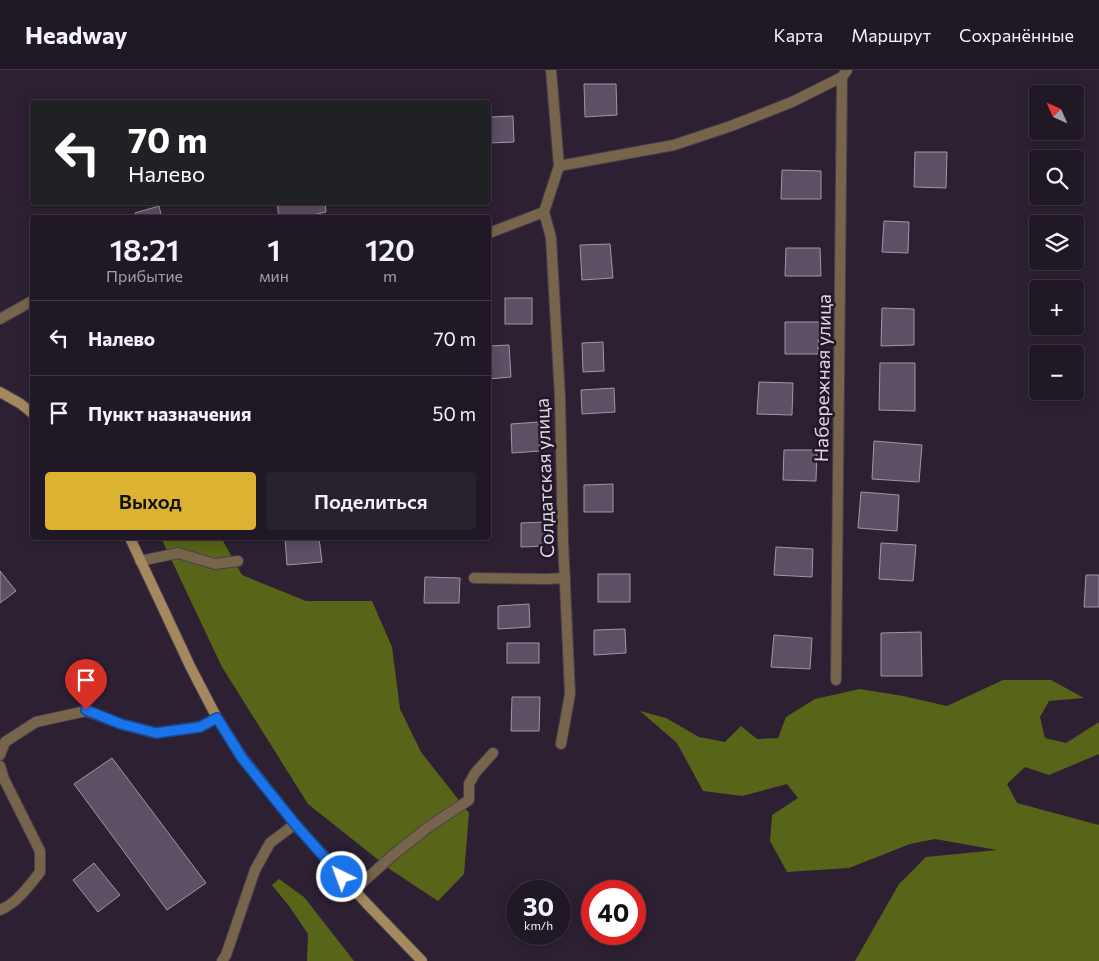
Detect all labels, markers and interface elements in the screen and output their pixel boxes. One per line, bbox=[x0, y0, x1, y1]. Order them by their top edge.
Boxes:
text: Headway bbox=[25, 20, 128, 49]
text: Карта bbox=[774, 24, 823, 46]
text: Маршрут bbox=[851, 24, 931, 46]
text: Сохранённые bbox=[959, 24, 1074, 46]
north arrow bbox=[1029, 85, 1084, 140]
map controls bbox=[1029, 85, 1084, 400]
text: 70 m bbox=[128, 117, 208, 160]
icon: left bbox=[45, 120, 110, 185]
button: search bbox=[1029, 150, 1084, 205]
text: Налево bbox=[128, 160, 205, 187]
button: layers bbox=[1029, 215, 1084, 270]
text: 18:21 bbox=[110, 230, 179, 267]
text: 1 bbox=[267, 230, 281, 267]
text: 120 bbox=[365, 230, 415, 267]
text: Прибытие bbox=[106, 266, 183, 285]
text: мин bbox=[259, 266, 289, 285]
text: m bbox=[383, 266, 397, 285]
button: + bbox=[1029, 280, 1084, 335]
street label: Набережная улица bbox=[809, 294, 835, 462]
icon: left bbox=[45, 324, 73, 352]
text: Налево bbox=[88, 327, 155, 350]
text: 70 m bbox=[433, 327, 476, 350]
button: − bbox=[1029, 345, 1084, 400]
street label: Солдатская улица bbox=[530, 398, 558, 558]
icon: arrive bbox=[45, 399, 73, 427]
text: Пункт назначения bbox=[88, 402, 251, 425]
text: 50 m bbox=[432, 402, 476, 425]
button: Выход bbox=[45, 472, 256, 530]
button: Поделиться bbox=[266, 472, 476, 530]
pin bbox=[65, 659, 107, 710]
icon: arrive bbox=[72, 666, 100, 694]
position arrow bbox=[315, 850, 367, 902]
speed limit sign: 40 bbox=[581, 880, 646, 945]
text: 30 bbox=[523, 891, 554, 921]
text: km/h bbox=[524, 918, 553, 932]

